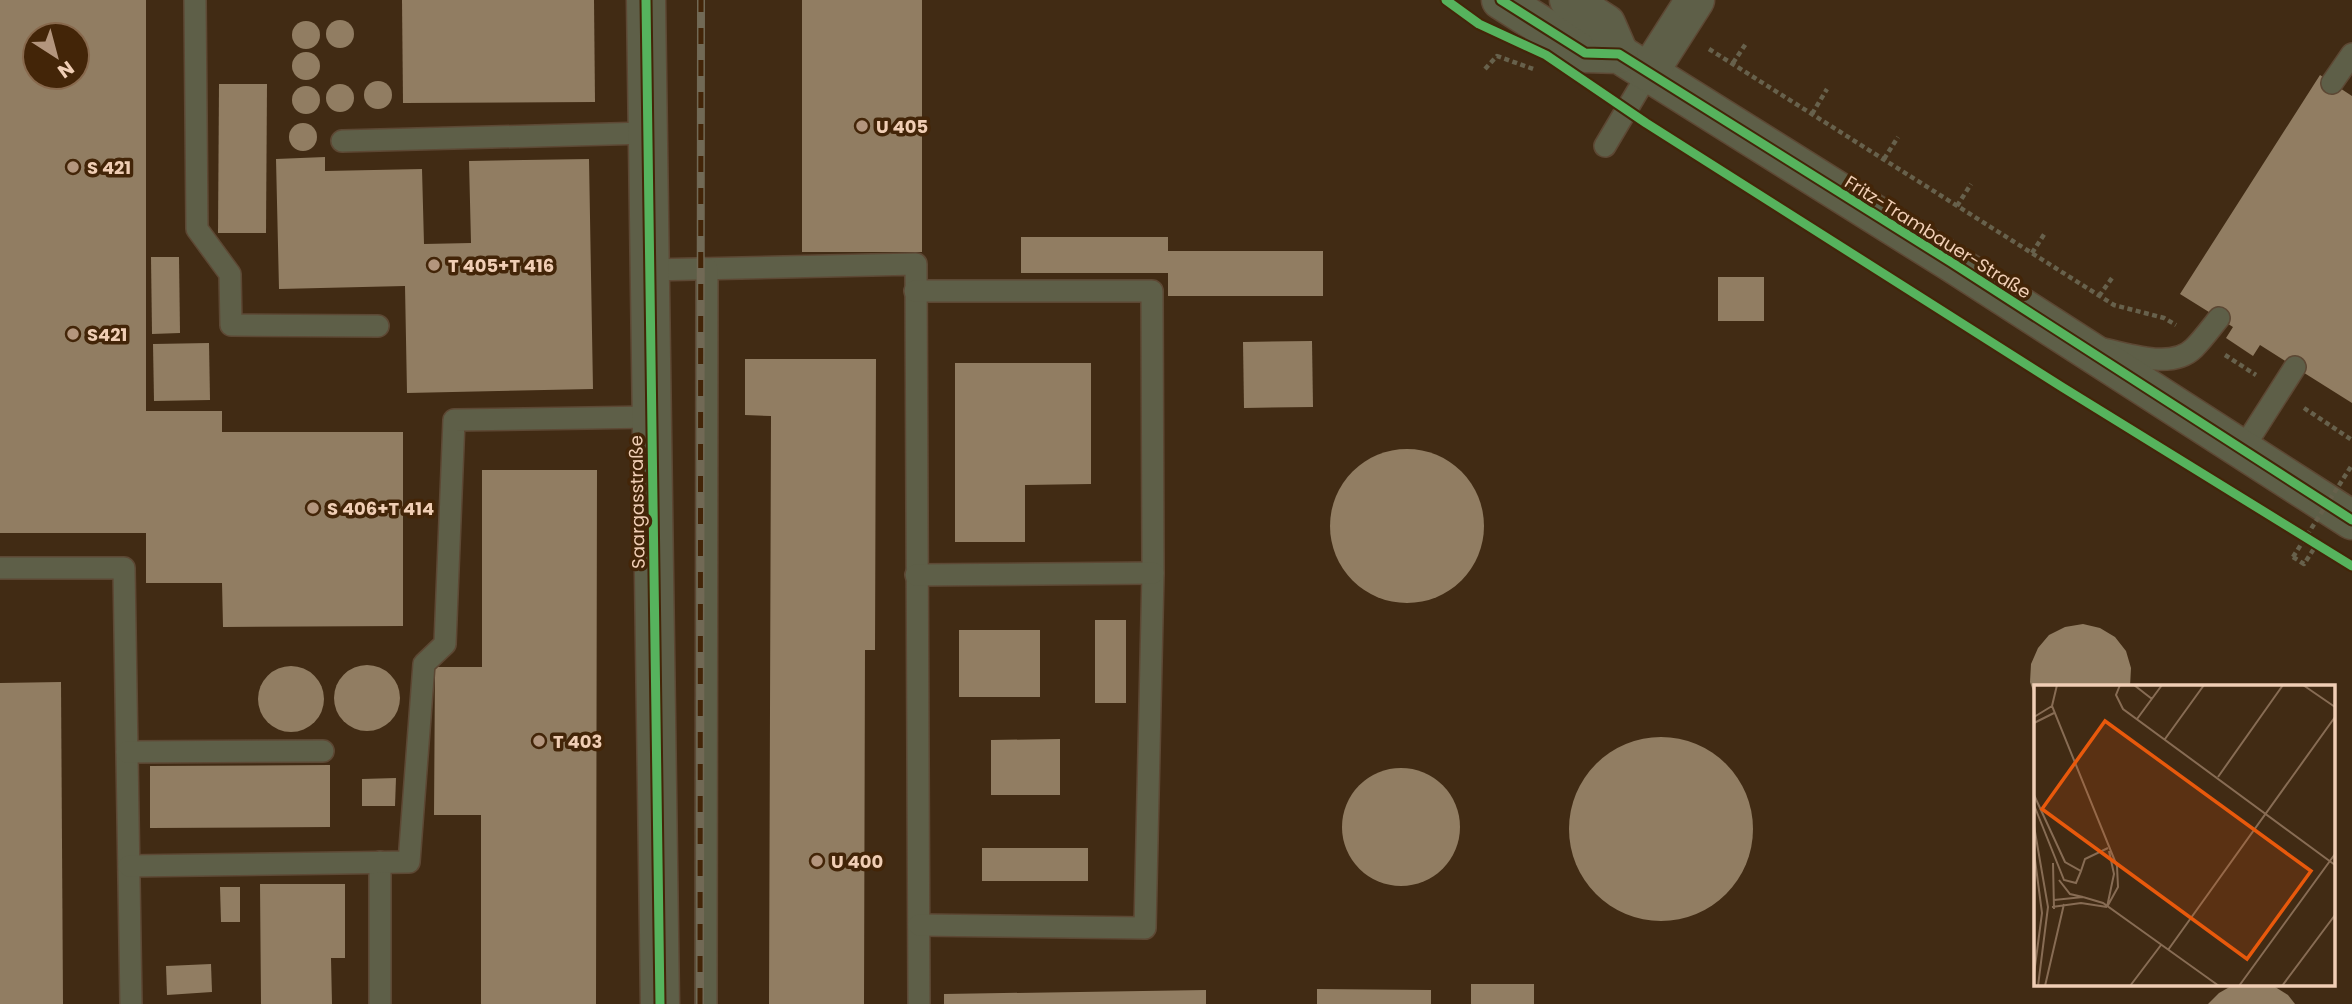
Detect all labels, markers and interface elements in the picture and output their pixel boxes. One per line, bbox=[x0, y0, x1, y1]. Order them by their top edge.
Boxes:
north arrow bbox=[21, 21, 91, 91]
text: N bbox=[52, 54, 79, 84]
place label: U 405 bbox=[876, 114, 928, 139]
marker: U 405 bbox=[854, 118, 870, 134]
place label: S 421 bbox=[87, 155, 131, 180]
marker: S 421 bbox=[65, 159, 81, 175]
street label: Fritz-Trambauer-Straße bbox=[1840, 169, 2036, 305]
place label: T 405+T 416 bbox=[448, 253, 554, 278]
marker: T 405+T 416 bbox=[426, 257, 442, 273]
place label: S421 bbox=[87, 322, 127, 347]
marker: S421 bbox=[65, 326, 81, 342]
street label: Saargasstraße bbox=[623, 435, 651, 569]
place label: S 406+T 414 bbox=[327, 496, 434, 521]
marker: S 406+T 414 bbox=[305, 500, 321, 516]
inset map bbox=[2034, 685, 2334, 986]
place label: T 403 bbox=[553, 729, 602, 754]
marker: T 403 bbox=[531, 733, 547, 749]
place label: U 400 bbox=[831, 849, 883, 874]
marker: U 400 bbox=[809, 853, 825, 869]

